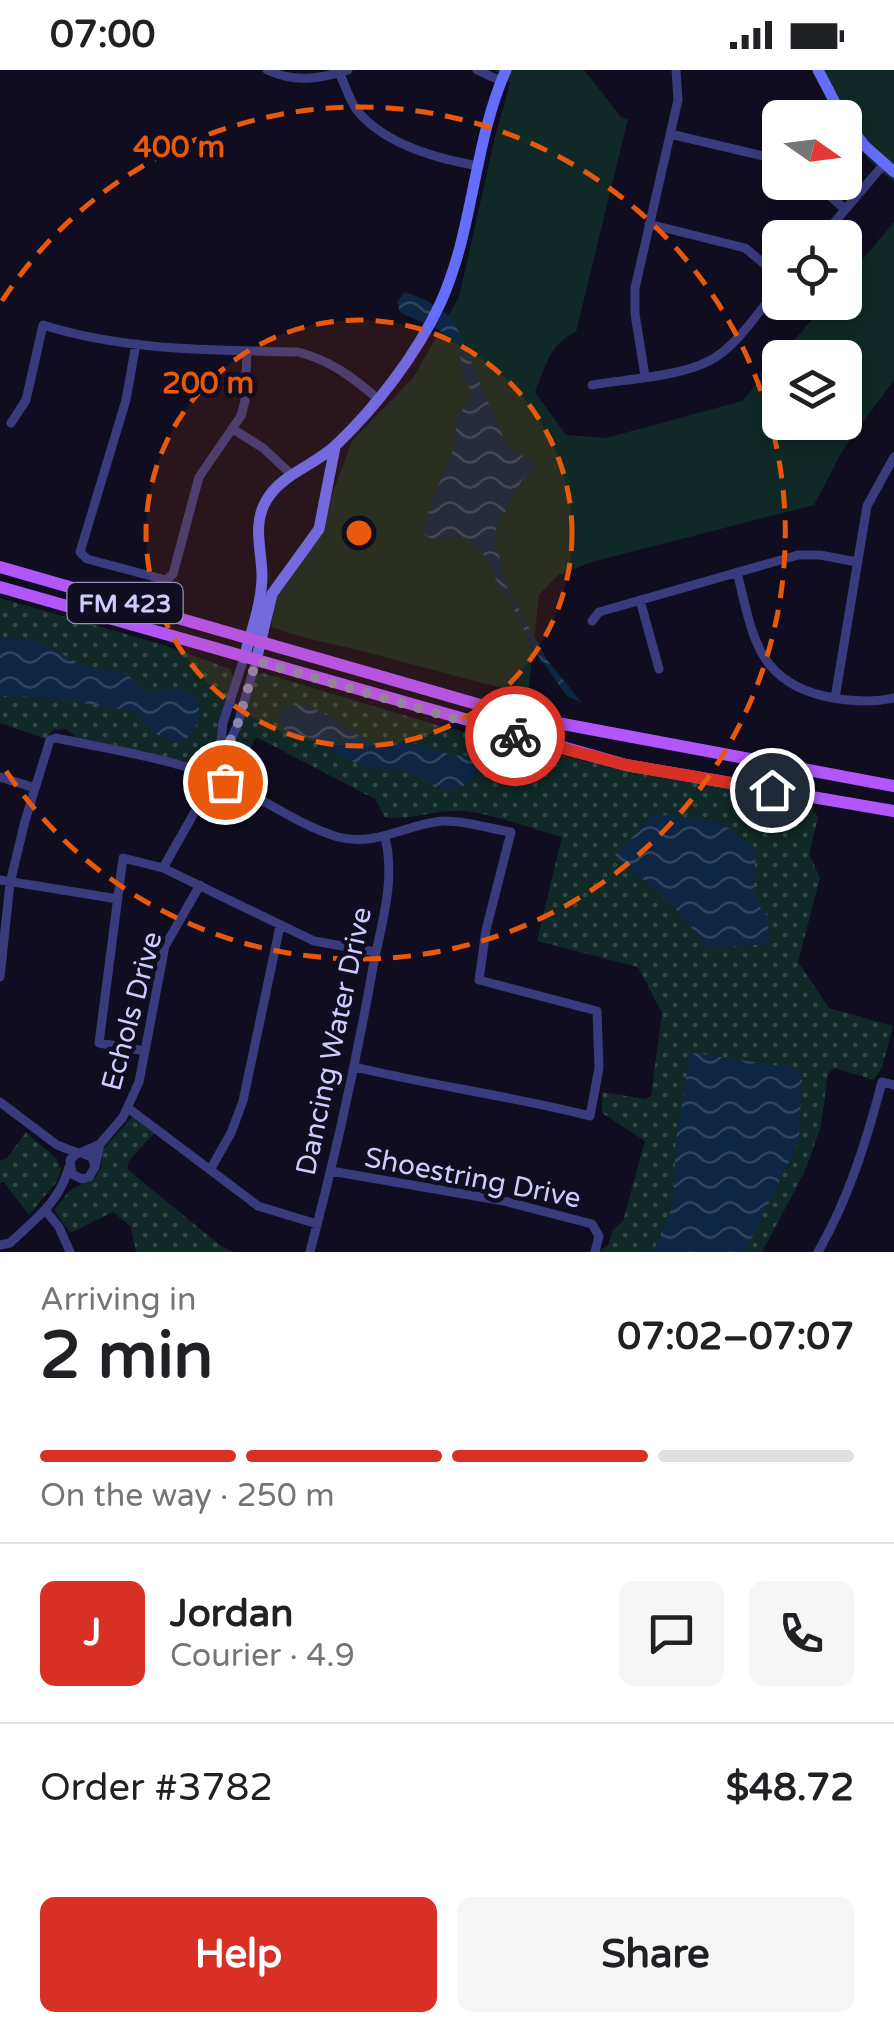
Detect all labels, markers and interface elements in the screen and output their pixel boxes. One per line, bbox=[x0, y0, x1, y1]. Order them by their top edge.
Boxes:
text: 07:00 bbox=[50, 12, 155, 58]
north arrow bbox=[762, 100, 862, 200]
map controls bbox=[762, 100, 862, 440]
text: 400 m bbox=[133, 129, 225, 166]
button: locate bbox=[762, 220, 862, 320]
button: layers bbox=[762, 340, 862, 440]
text: 200 m bbox=[162, 365, 254, 402]
centre of rings bbox=[341, 515, 377, 551]
road number: FM 423 bbox=[68, 583, 182, 623]
courier bbox=[465, 686, 565, 786]
icon: bike bbox=[488, 709, 543, 764]
pin bbox=[183, 740, 268, 825]
pin bbox=[730, 748, 815, 833]
icon: bag bbox=[198, 755, 253, 810]
icon: home bbox=[745, 763, 800, 818]
street label: Dancing Water Drive bbox=[289, 904, 379, 1178]
street label: Echols Drive bbox=[94, 928, 169, 1094]
street label: Shoestring Drive bbox=[362, 1140, 584, 1216]
text: Arriving in bbox=[40, 1281, 197, 1319]
text: 07:02–07:07 bbox=[617, 1314, 854, 1360]
text: 2 min bbox=[40, 1317, 213, 1396]
text: On the way · 250 m bbox=[40, 1477, 335, 1515]
button: chat bbox=[619, 1581, 724, 1686]
button: phone bbox=[749, 1581, 854, 1686]
text: Jordan bbox=[170, 1591, 293, 1637]
text: J bbox=[84, 1610, 101, 1656]
text: Courier · 4.9 bbox=[170, 1637, 355, 1675]
text: Order #3782 bbox=[40, 1765, 273, 1811]
text: $48.72 bbox=[726, 1765, 854, 1811]
button: Help bbox=[40, 1897, 437, 2012]
button: Share bbox=[457, 1897, 854, 2012]

